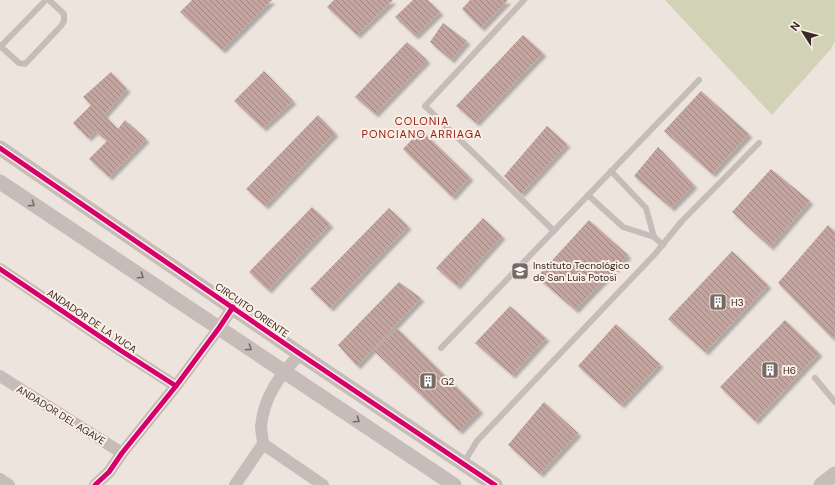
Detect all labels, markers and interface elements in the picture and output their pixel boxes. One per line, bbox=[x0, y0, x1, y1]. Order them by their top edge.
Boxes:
north arrow bbox=[783, 12, 823, 52]
text: N bbox=[787, 19, 803, 33]
district label: COLONIA PONCIANO ARRIAGA bbox=[362, 114, 482, 141]
one-way arrow bbox=[28, 199, 35, 206]
place label: Instituto Tecnológico de San Luis Potosí bbox=[533, 259, 630, 284]
school or university icon: Instituto Tecnológico de San Luis Potosí bbox=[510, 261, 530, 281]
one-way arrow bbox=[137, 271, 144, 278]
street label: CIRCUITO ORIENTE bbox=[213, 280, 292, 340]
street label: ANDADOR DE LA YUCA bbox=[45, 286, 140, 356]
building icon: H3 bbox=[708, 292, 728, 312]
place label: H3 bbox=[731, 296, 744, 309]
one-way arrow bbox=[245, 343, 252, 351]
building icon: H6 bbox=[760, 360, 780, 380]
place label: H6 bbox=[783, 364, 796, 377]
building icon: G2 bbox=[418, 371, 438, 391]
place label: G2 bbox=[441, 375, 455, 388]
street label: ANDADOR DEL AGAVE bbox=[14, 382, 108, 448]
one-way arrow bbox=[353, 415, 360, 423]

